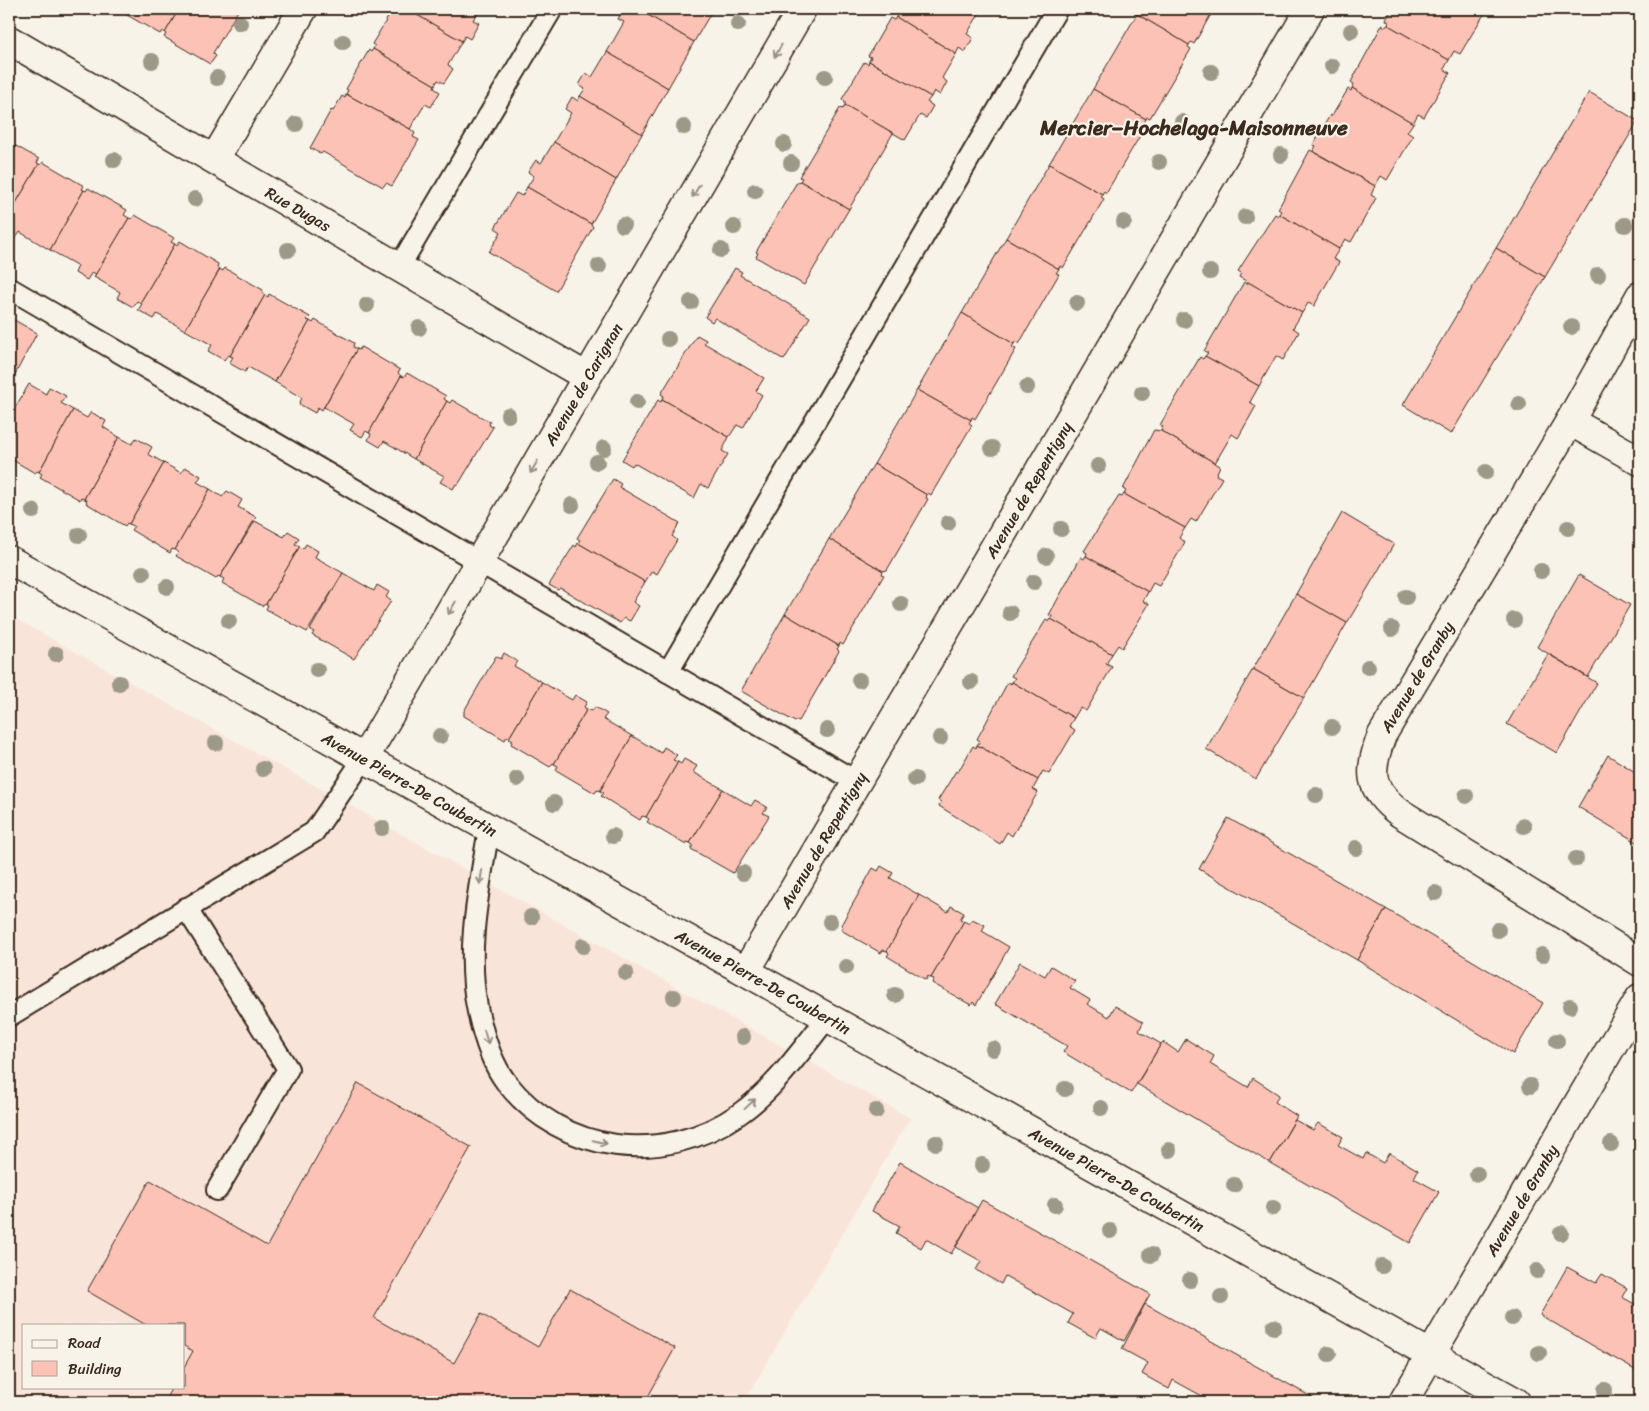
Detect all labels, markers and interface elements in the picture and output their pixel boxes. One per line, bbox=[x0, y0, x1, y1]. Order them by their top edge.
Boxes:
one-way arrow bbox=[772, 43, 782, 57]
district label: Mercier–Hochelaga-Maisonneuve bbox=[1039, 109, 1348, 147]
street label: Rue Dugas bbox=[260, 178, 338, 240]
one-way arrow bbox=[690, 184, 700, 198]
street label: Avenue de Carignan bbox=[535, 317, 631, 452]
street label: Avenue de Repentigny bbox=[976, 415, 1080, 565]
one-way arrow bbox=[529, 460, 539, 474]
one-way arrow bbox=[447, 600, 457, 614]
street label: Avenue de Granby bbox=[1372, 615, 1462, 739]
street label: Avenue Pierre-De Coubertin bbox=[315, 723, 503, 845]
street label: Avenue de Repentigny bbox=[771, 765, 875, 915]
one-way arrow bbox=[476, 869, 486, 885]
street label: Avenue Pierre-De Coubertin bbox=[669, 920, 857, 1042]
one-way arrow bbox=[481, 1029, 491, 1045]
one-way arrow bbox=[744, 1098, 757, 1110]
street label: Avenue Pierre-De Coubertin bbox=[1023, 1118, 1211, 1240]
one-way arrow bbox=[591, 1137, 607, 1147]
street label: Avenue de Granby bbox=[1476, 1138, 1566, 1263]
legend bbox=[22, 1324, 185, 1388]
text: Road bbox=[68, 1330, 101, 1356]
text: Building bbox=[68, 1356, 122, 1382]

